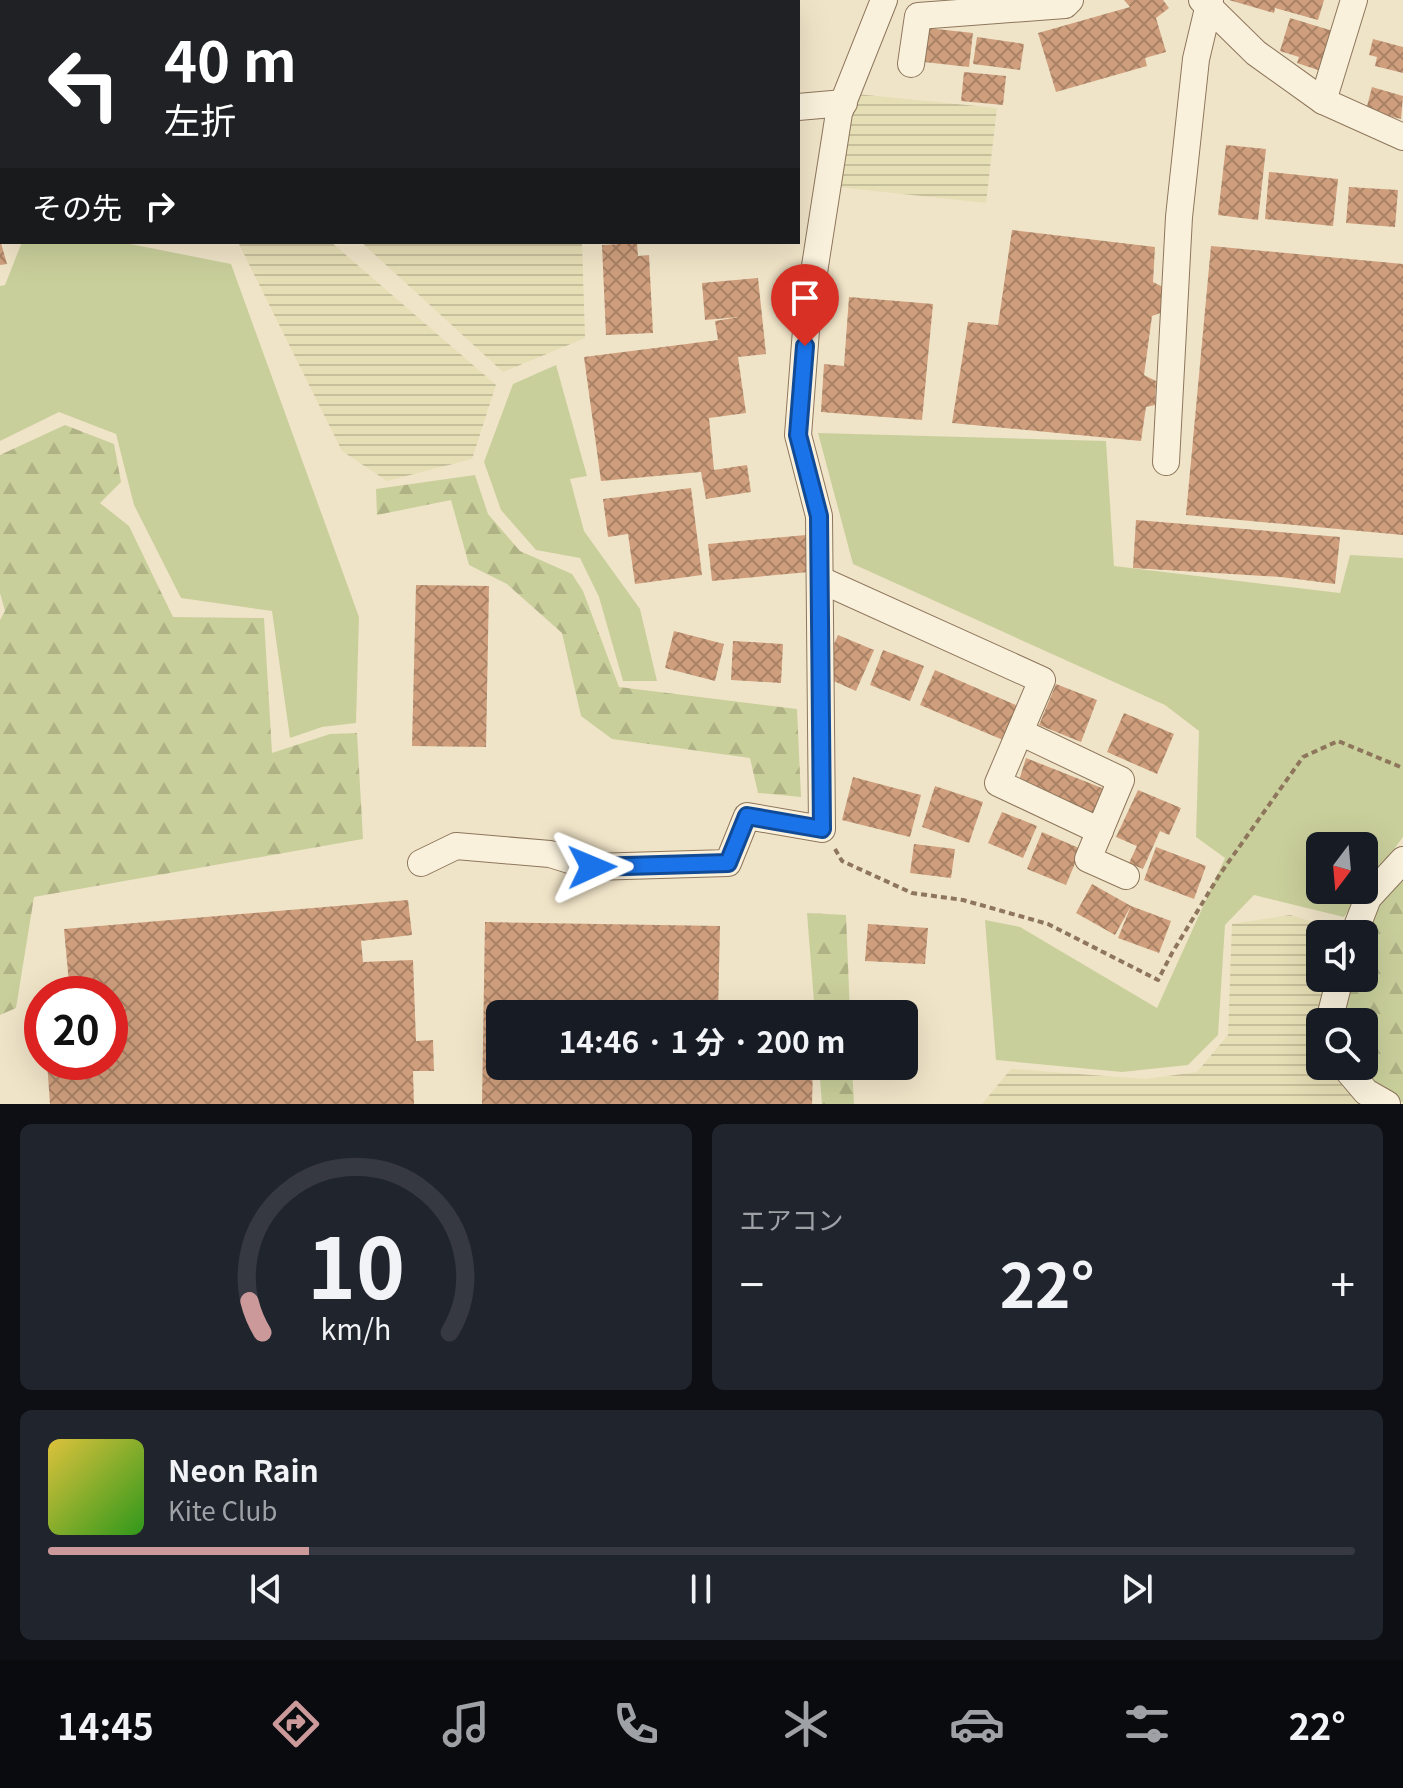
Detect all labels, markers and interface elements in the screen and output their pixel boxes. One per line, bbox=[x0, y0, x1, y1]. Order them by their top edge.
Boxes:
text: 40 m bbox=[164, 17, 297, 98]
icon: left bbox=[32, 32, 136, 136]
text: 左折 bbox=[164, 92, 236, 144]
text: その先 bbox=[32, 184, 122, 228]
icon: right bbox=[138, 184, 182, 228]
pin bbox=[771, 264, 839, 346]
icon: arrive bbox=[783, 276, 827, 320]
position arrow bbox=[550, 825, 634, 909]
north arrow bbox=[1306, 832, 1378, 904]
map controls bbox=[1306, 832, 1378, 1080]
button: sound bbox=[1306, 920, 1378, 992]
speed limit sign: 20 bbox=[24, 976, 128, 1080]
button: search bbox=[1306, 1008, 1378, 1080]
text: 14:46 · 1 分 · 200 m bbox=[559, 1018, 845, 1062]
text: エアコン bbox=[740, 1200, 844, 1237]
text: 10 bbox=[307, 1202, 405, 1323]
text: 22° bbox=[1000, 1238, 1095, 1325]
text: − bbox=[740, 1250, 764, 1314]
text: + bbox=[1331, 1250, 1355, 1314]
text: km/h bbox=[320, 1307, 391, 1348]
text: Neon Rain bbox=[168, 1447, 319, 1491]
text: Kite Club bbox=[168, 1491, 277, 1528]
icon: previous bbox=[244, 1567, 288, 1611]
icon: pause bbox=[679, 1567, 723, 1611]
icon: next bbox=[1115, 1567, 1159, 1611]
icon: directions bbox=[268, 1696, 324, 1752]
icon: music bbox=[438, 1696, 494, 1752]
icon: phone bbox=[608, 1696, 664, 1752]
icon: climate bbox=[778, 1696, 834, 1752]
icon: car bbox=[949, 1696, 1005, 1752]
icon: filters bbox=[1119, 1696, 1175, 1752]
text: 14:45 bbox=[57, 1698, 154, 1750]
text: 22° bbox=[1289, 1698, 1346, 1750]

